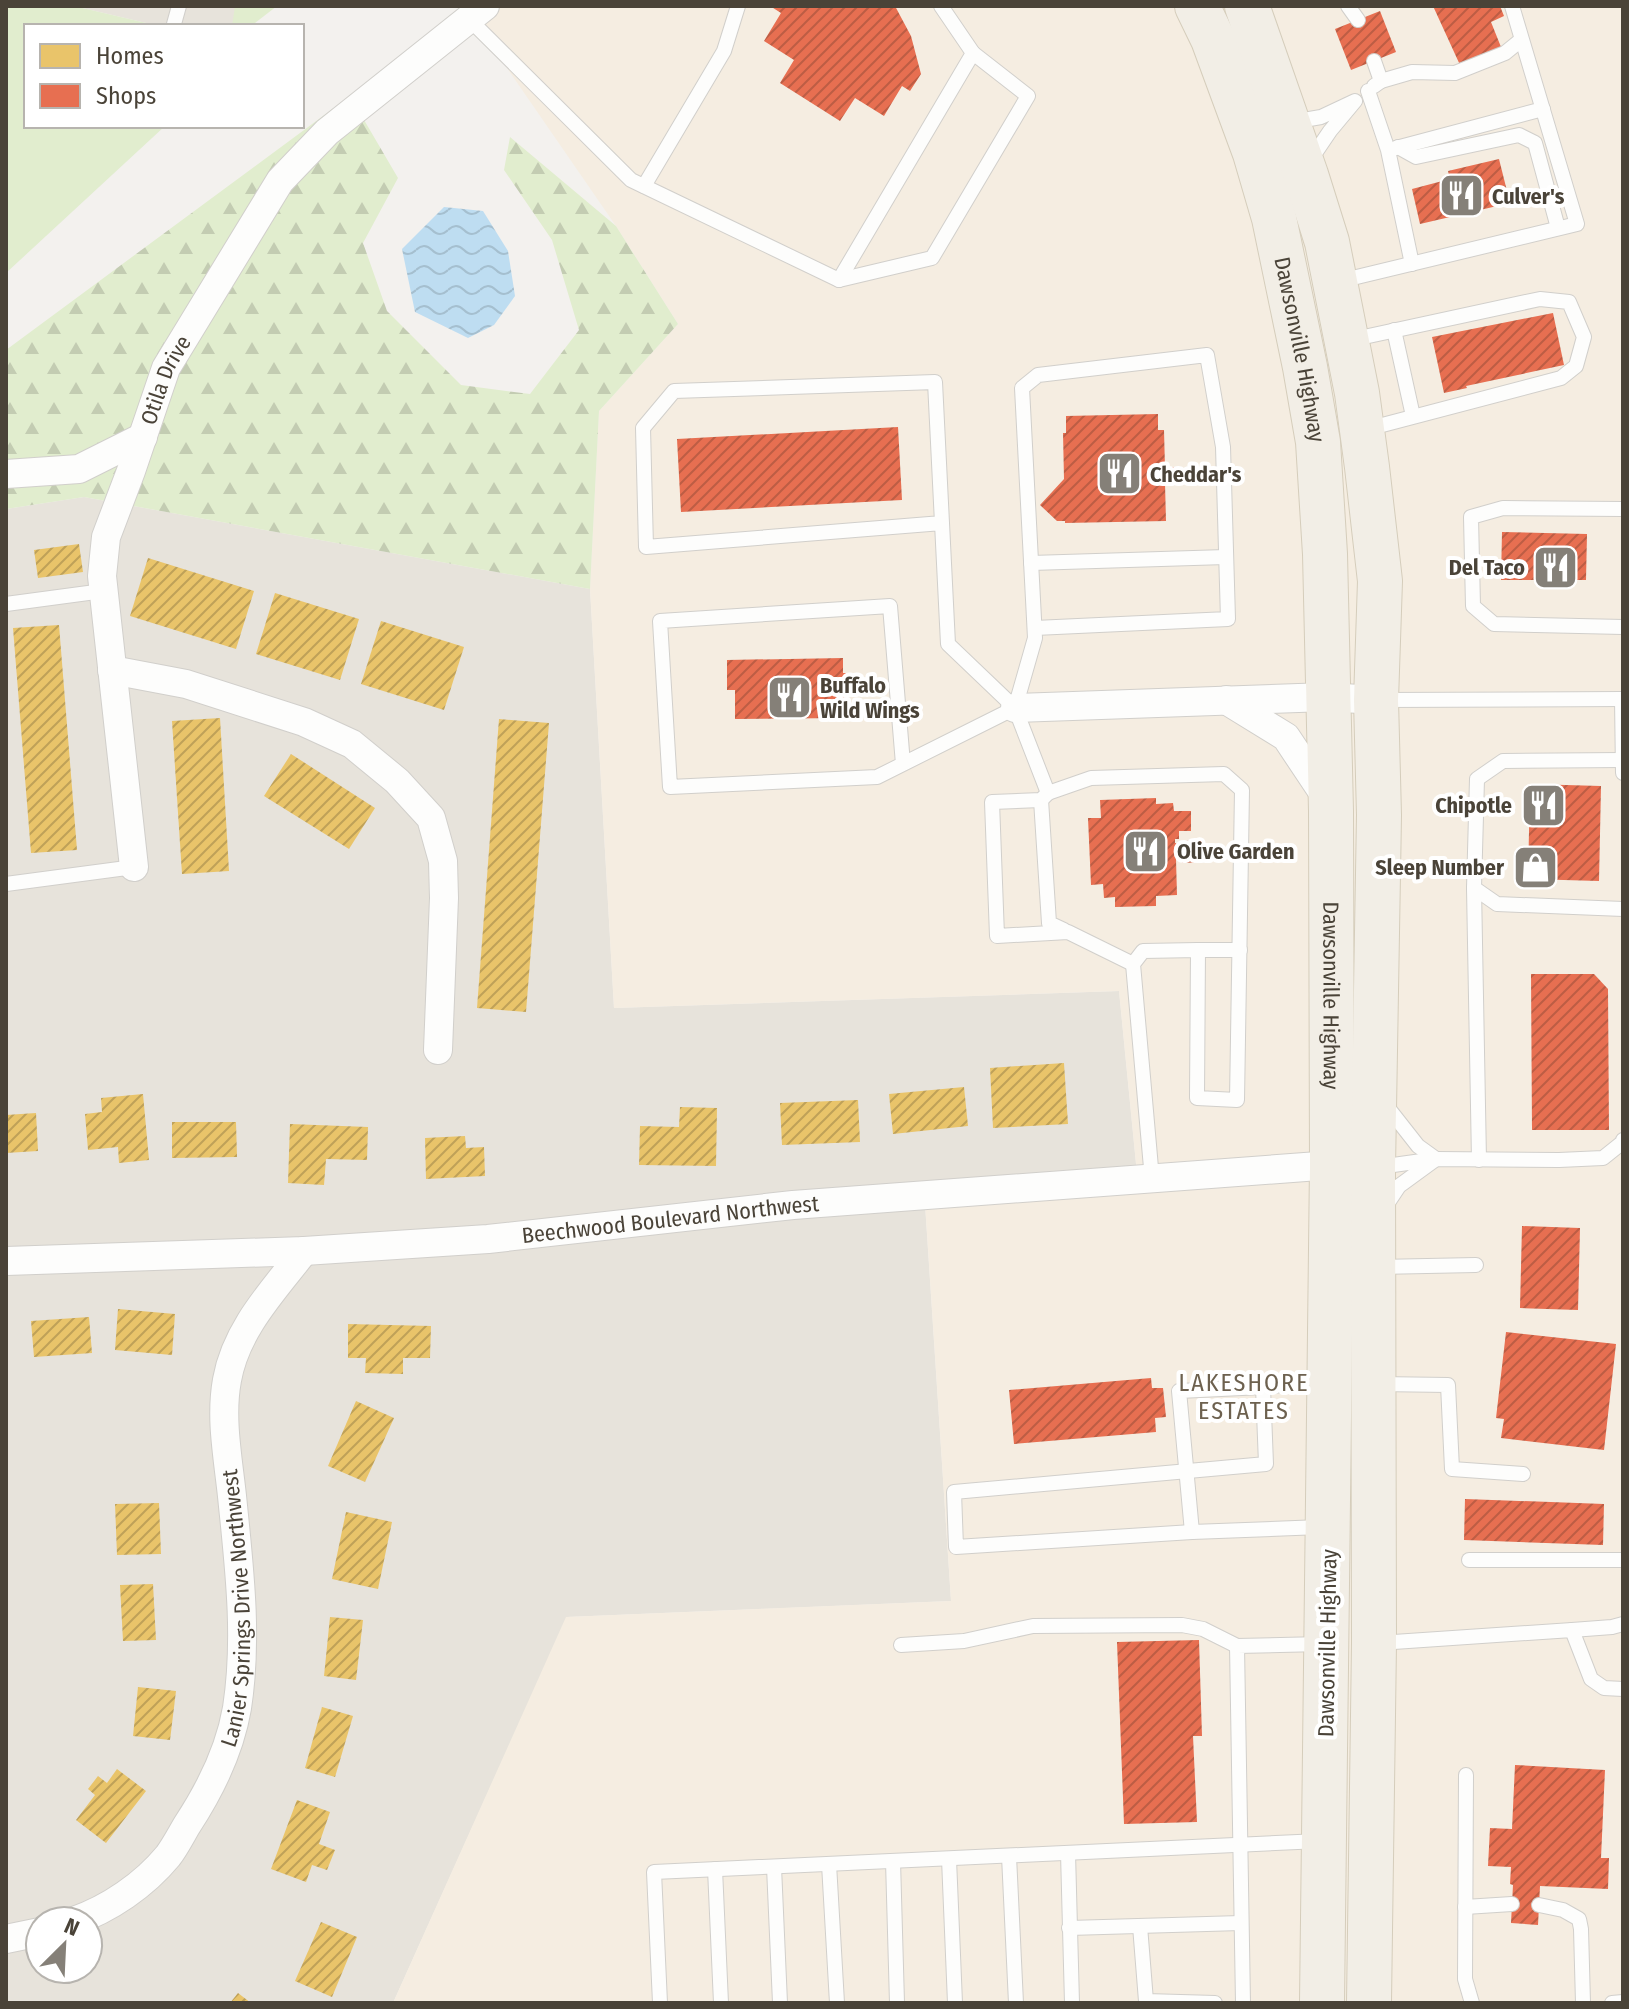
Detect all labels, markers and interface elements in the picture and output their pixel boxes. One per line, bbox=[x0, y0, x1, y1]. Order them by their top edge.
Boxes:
legend bbox=[24, 24, 304, 128]
text: Homes bbox=[96, 42, 164, 70]
text: Shops bbox=[96, 82, 156, 110]
restaurant icon: Culver's bbox=[1437, 172, 1485, 220]
place label: Culver's bbox=[1492, 183, 1565, 210]
street label: Dawsonville Highway bbox=[1268, 255, 1331, 445]
street label: Otila Drive bbox=[135, 330, 197, 428]
restaurant icon: Cheddar's bbox=[1095, 450, 1143, 498]
place label: Cheddar's bbox=[1150, 461, 1242, 488]
restaurant icon: Del Taco bbox=[1532, 543, 1580, 591]
place label: Del Taco bbox=[1449, 554, 1525, 581]
place label: Buffalo Wild Wings bbox=[820, 672, 920, 724]
restaurant icon: Buffalo Wild Wings bbox=[765, 674, 813, 722]
restaurant icon: Chipotle bbox=[1519, 781, 1567, 829]
place label: Chipotle bbox=[1435, 792, 1512, 819]
restaurant icon: Olive Garden bbox=[1122, 827, 1170, 875]
place label: Olive Garden bbox=[1177, 838, 1294, 865]
shop icon: Sleep Number bbox=[1511, 843, 1559, 891]
place label: Sleep Number bbox=[1375, 854, 1505, 881]
street label: Dawsonville Highway bbox=[1317, 901, 1345, 1090]
street label: Beechwood Boulevard Northwest bbox=[520, 1190, 821, 1249]
district label: LAKESHORE ESTATES bbox=[1179, 1369, 1309, 1425]
street label: Lanier Springs Drive Northwest bbox=[215, 1467, 256, 1750]
street label: Dawsonville Highway bbox=[1312, 1549, 1343, 1737]
north arrow bbox=[24, 1905, 104, 1985]
text: N bbox=[60, 1912, 83, 1942]

